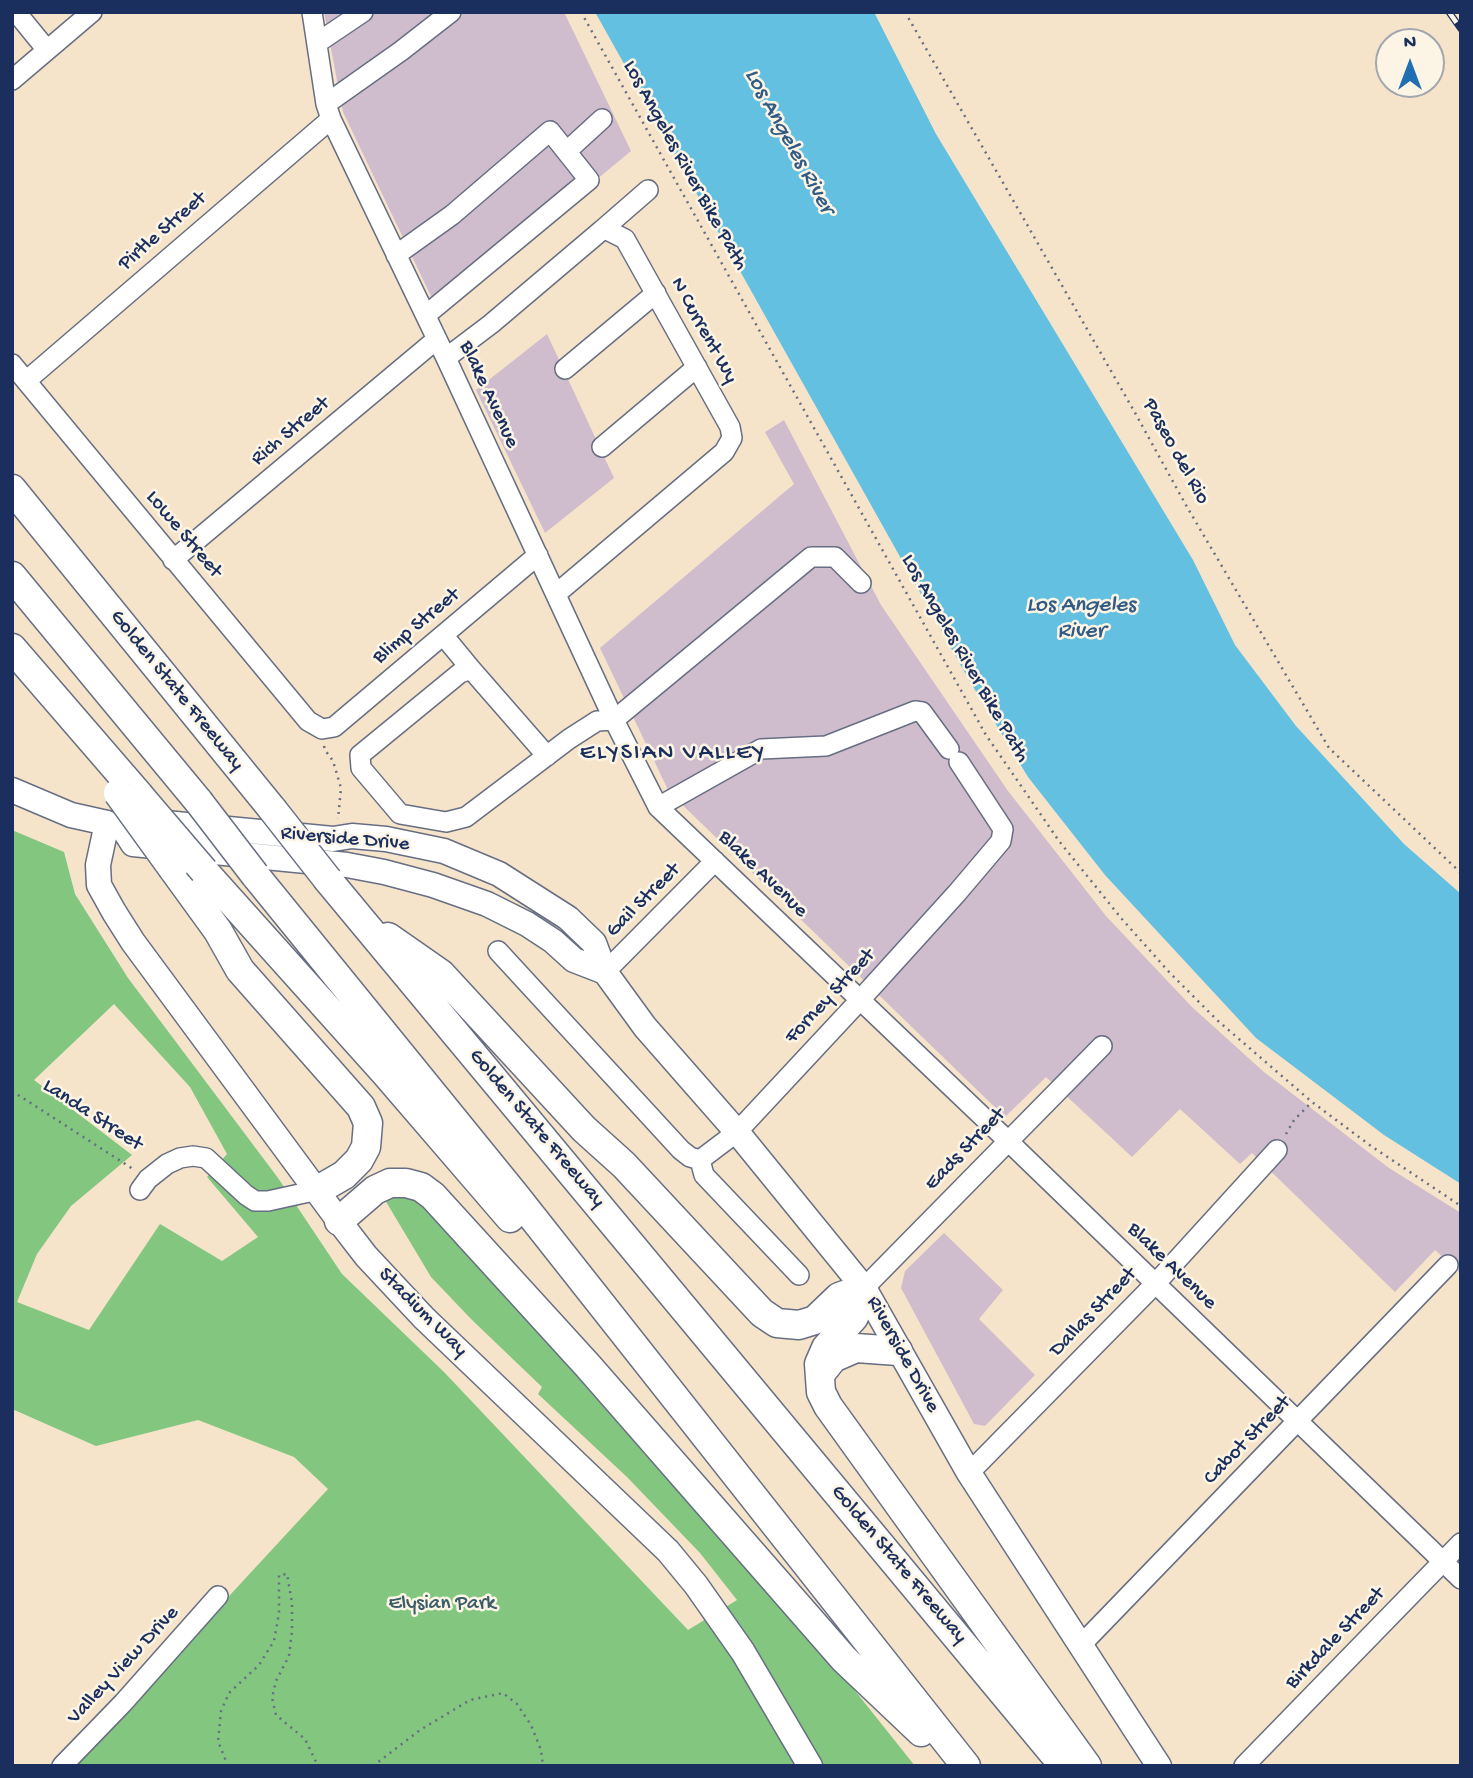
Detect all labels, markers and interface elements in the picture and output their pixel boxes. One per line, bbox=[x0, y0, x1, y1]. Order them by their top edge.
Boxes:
north arrow bbox=[1375, 28, 1445, 98]
text: N bbox=[1404, 32, 1416, 55]
street label: Los Angeles River Bike Path bbox=[616, 57, 752, 275]
water label: Los Angeles River bbox=[737, 65, 839, 219]
street label: Pirtle Street bbox=[114, 187, 212, 277]
street label: N Current Wy bbox=[664, 274, 742, 388]
street label: Blake Avenue bbox=[452, 337, 524, 453]
street label: Rich Street bbox=[247, 392, 335, 472]
street label: Paseo del Rio bbox=[1136, 395, 1214, 509]
street label: Lowe Street bbox=[139, 486, 227, 584]
street label: Los Angeles River Bike Path bbox=[894, 550, 1034, 768]
street label: Blimp Street bbox=[368, 583, 466, 671]
water label: Los Angeles River bbox=[1026, 592, 1136, 646]
street label: Golden State Freeway bbox=[103, 606, 249, 776]
district label: ELYSIAN VALLEY bbox=[582, 740, 764, 768]
street label: Riverside Drive bbox=[280, 822, 410, 858]
street label: Blake Avenue bbox=[712, 826, 812, 924]
street label: Gail Street bbox=[601, 858, 687, 944]
street label: Forney Street bbox=[780, 944, 882, 1050]
street label: Golden State Freeway bbox=[462, 1045, 610, 1213]
street label: Landa Street bbox=[37, 1074, 147, 1158]
street label: Eads Street bbox=[920, 1103, 1012, 1197]
street label: Blake Avenue bbox=[1121, 1218, 1221, 1316]
street label: Stadium Way bbox=[372, 1263, 472, 1363]
street label: Dallas Street bbox=[1045, 1263, 1143, 1363]
street label: Riverside Drive bbox=[860, 1292, 944, 1418]
street label: Cabot Street bbox=[1199, 1391, 1297, 1491]
street label: Golden State Freeway bbox=[824, 1481, 972, 1649]
street label: Birkdale Street bbox=[1281, 1583, 1391, 1695]
park label: Elysian Park bbox=[389, 1592, 495, 1618]
street label: Valley View Drive bbox=[63, 1602, 185, 1730]

